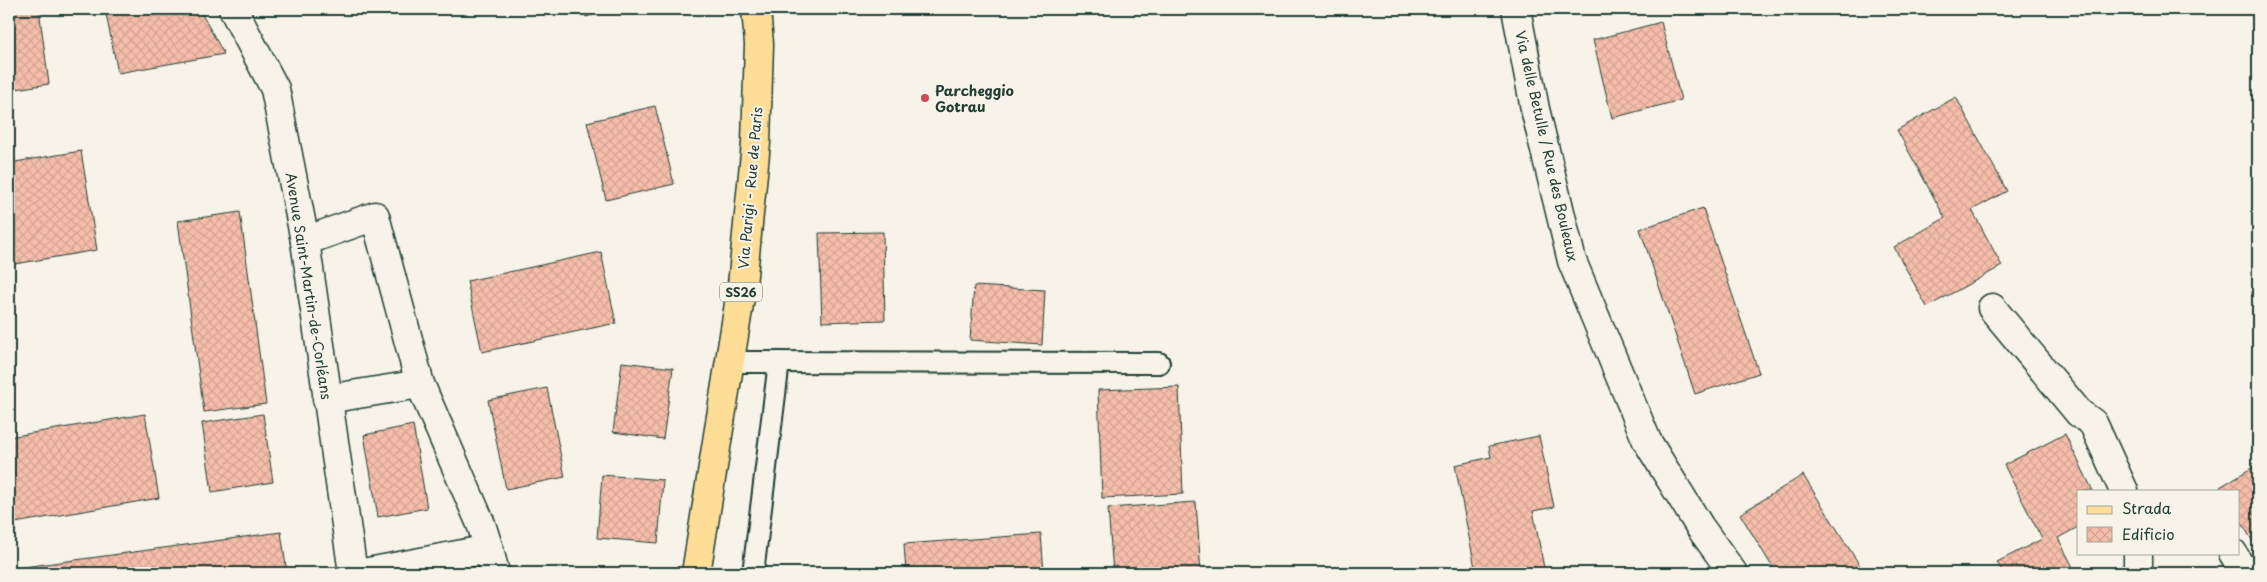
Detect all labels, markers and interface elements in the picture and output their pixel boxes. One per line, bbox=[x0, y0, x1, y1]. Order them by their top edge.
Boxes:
street label: Via delle Betulle / Rue des Bouleaux bbox=[1510, 28, 1584, 264]
place label: Parcheggio Gotrau bbox=[935, 80, 1014, 117]
marker: Parcheggio Gotrau bbox=[919, 92, 931, 104]
street label: Via Parigi - Rue de Paris bbox=[732, 106, 768, 270]
street label: Avenue Saint-Martin-de-Corléans bbox=[281, 171, 337, 401]
road number: SS26 bbox=[720, 282, 762, 302]
legend bbox=[2077, 490, 2240, 554]
text: Strada bbox=[2122, 496, 2172, 519]
text: Edificio bbox=[2122, 522, 2175, 545]

